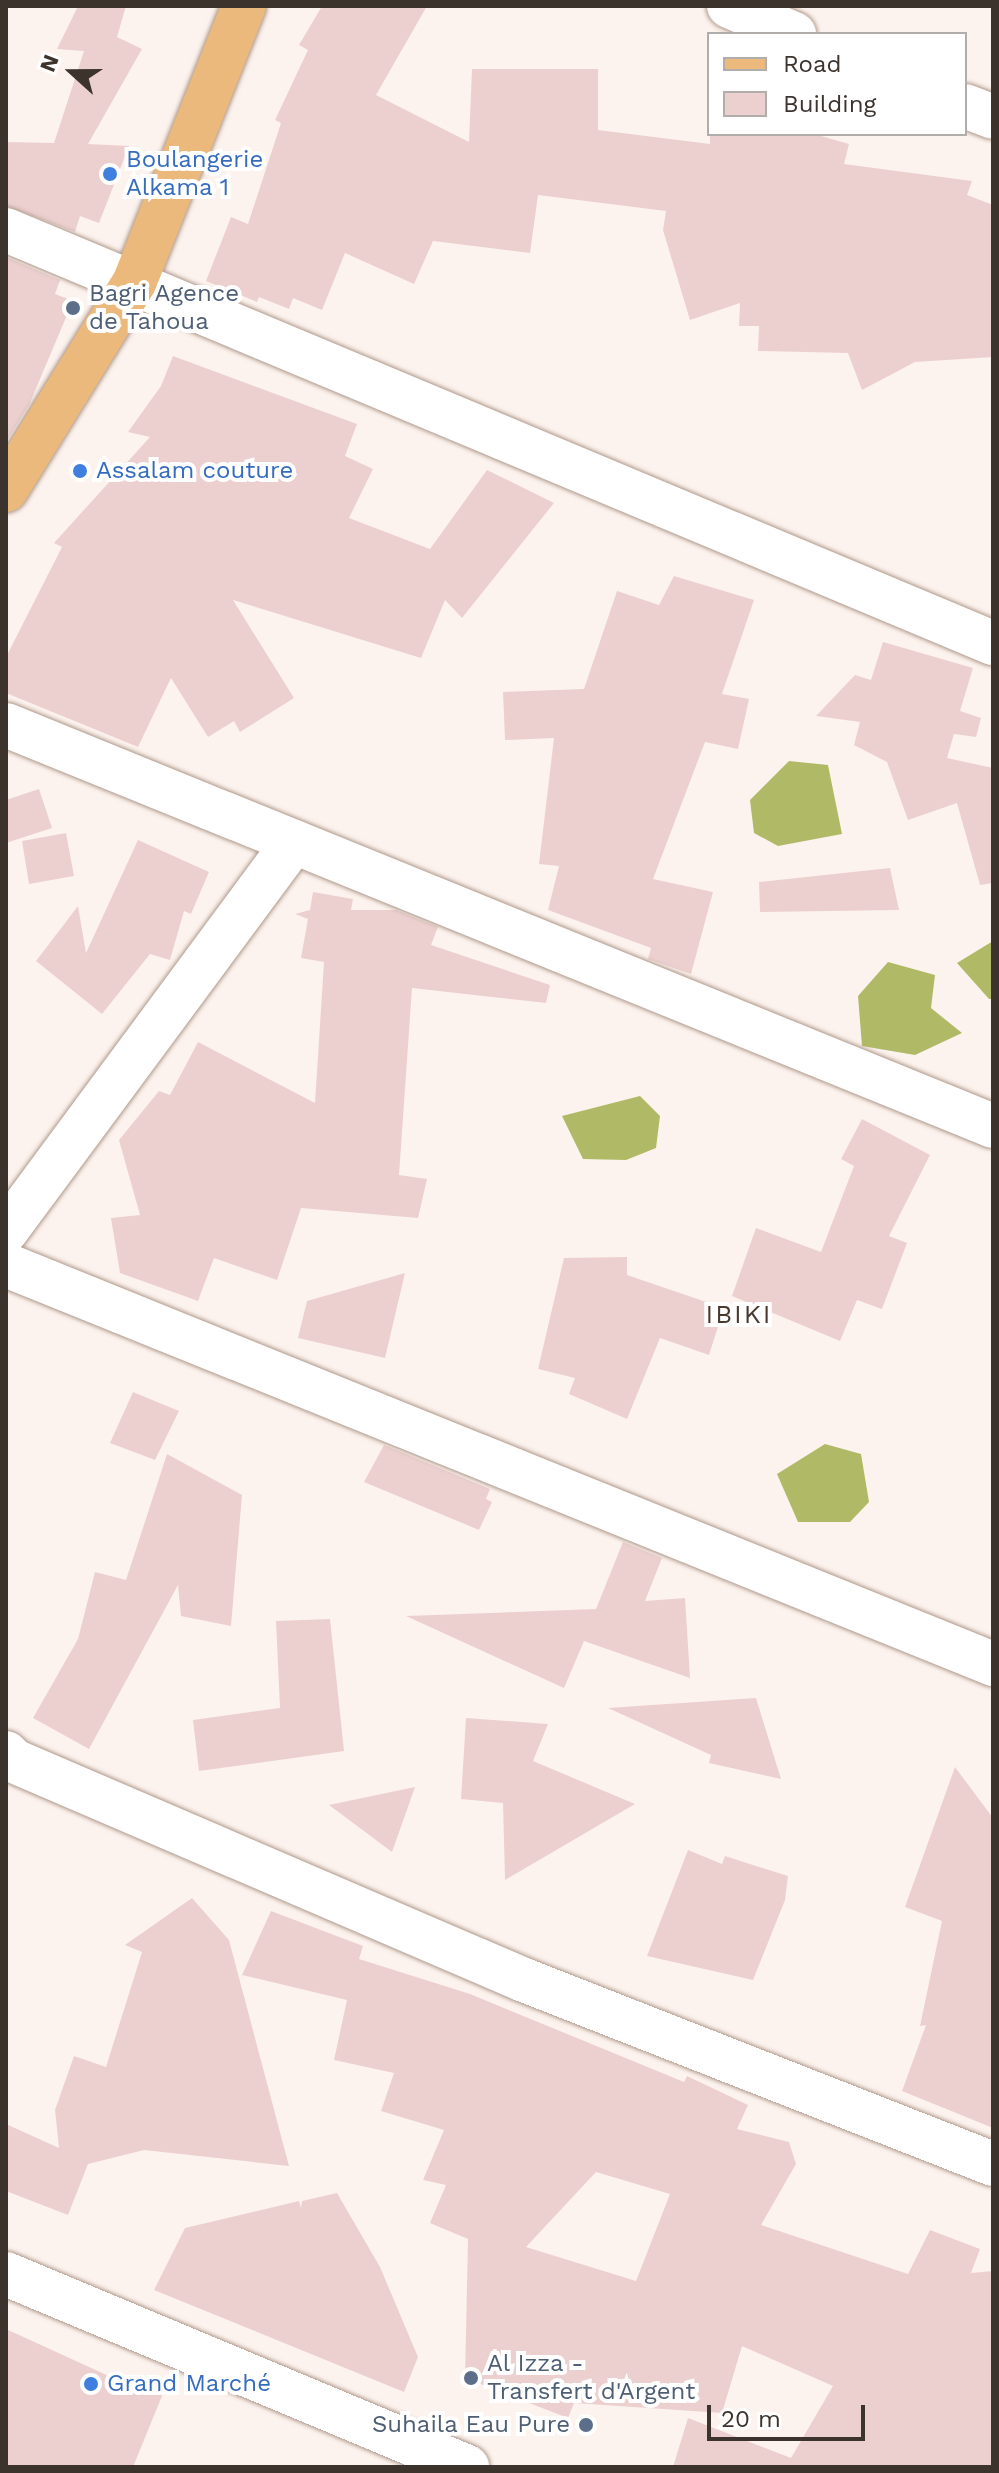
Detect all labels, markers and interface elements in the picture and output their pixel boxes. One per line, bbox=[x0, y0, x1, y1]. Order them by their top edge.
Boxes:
north arrow bbox=[32, 32, 112, 112]
legend bbox=[707, 32, 967, 136]
text: Road bbox=[783, 50, 842, 78]
text: N bbox=[35, 51, 64, 75]
text: Building bbox=[783, 90, 876, 118]
place label: Boulangerie Alkama 1 bbox=[126, 146, 263, 202]
marker: Boulangerie Alkama 1 bbox=[101, 165, 119, 183]
place label: Bagri Agence de Tahoua bbox=[89, 280, 240, 336]
marker: Bagri Agence de Tahoua bbox=[64, 299, 82, 317]
place label: Assalam couture bbox=[96, 457, 293, 485]
marker: Assalam couture bbox=[71, 462, 89, 480]
district label: IBIKI bbox=[705, 1299, 773, 1331]
place label: Al Izza - Transfert d'Argent bbox=[487, 2350, 695, 2406]
marker: Al Izza - Transfert d'Argent bbox=[462, 2369, 480, 2387]
place label: Grand Marché bbox=[107, 2370, 271, 2398]
marker: Grand Marché bbox=[82, 2375, 100, 2393]
scale bar bbox=[711, 2389, 869, 2439]
text: 20 m bbox=[721, 2405, 781, 2433]
place label: Suhaila Eau Pure bbox=[371, 2411, 570, 2439]
marker: Suhaila Eau Pure bbox=[577, 2416, 595, 2434]

